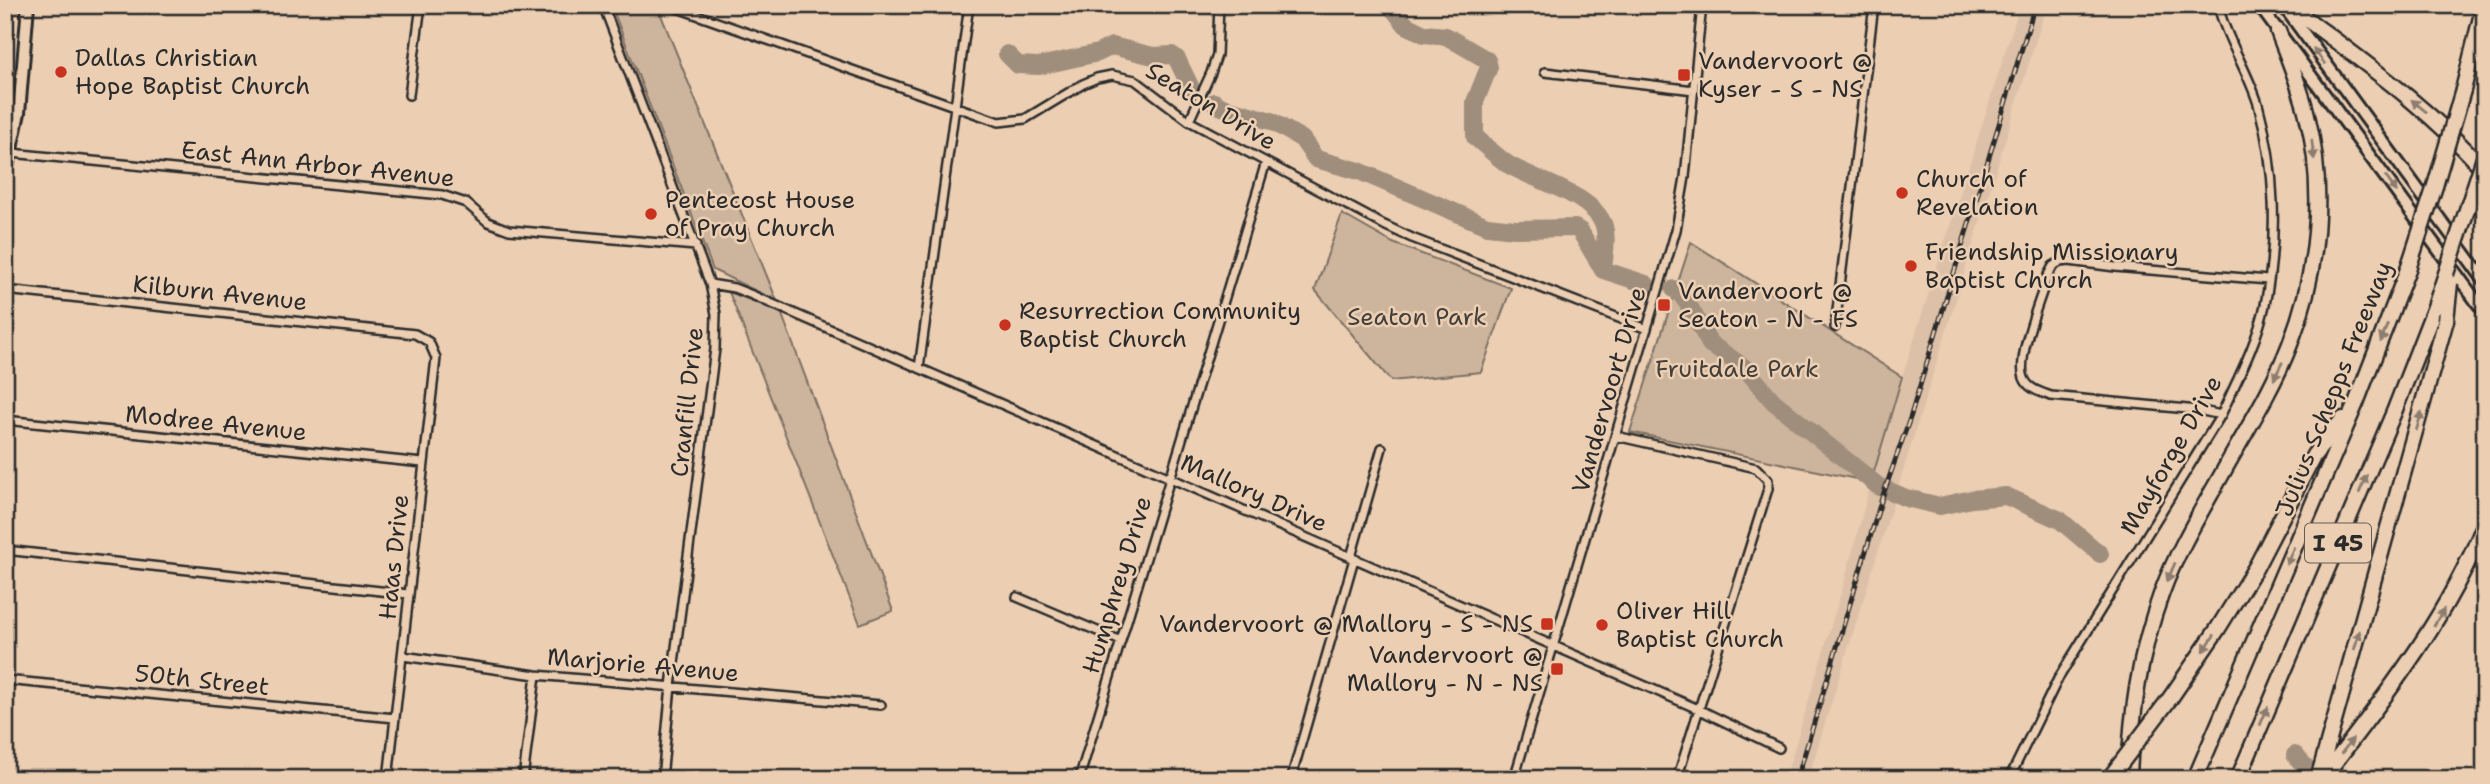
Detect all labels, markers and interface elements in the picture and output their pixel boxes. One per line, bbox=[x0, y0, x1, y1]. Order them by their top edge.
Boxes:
place label: Dallas Christian Hope Baptist Church bbox=[75, 42, 310, 102]
place label: Vandervoort @ Kyser - S - NS bbox=[1698, 45, 1873, 105]
one-way arrow bbox=[2312, 46, 2326, 65]
street label: Seaton Drive bbox=[1140, 54, 1282, 158]
marker: Dallas Christian Hope Baptist Church bbox=[53, 64, 69, 80]
marker: Vandervoort @ Kyser - S - NS bbox=[1676, 67, 1692, 83]
one-way arrow bbox=[2410, 99, 2427, 114]
street label: East Ann Arbor Avenue bbox=[180, 134, 456, 194]
one-way arrow bbox=[2308, 139, 2319, 161]
place label: Church of Revelation bbox=[1916, 163, 2038, 223]
one-way arrow bbox=[2384, 175, 2398, 193]
place label: Pentecost House of Pray Church bbox=[665, 184, 855, 244]
marker: Church of Revelation bbox=[1894, 185, 1910, 201]
marker: Pentecost House of Pray Church bbox=[643, 206, 659, 222]
place label: Friendship Missionary Baptist Church bbox=[1925, 236, 2179, 296]
street label: Julius Schepps Freeway bbox=[2268, 256, 2400, 522]
marker: Friendship Missionary Baptist Church bbox=[1903, 258, 1919, 274]
street label: Kilburn Avenue bbox=[131, 268, 309, 318]
place label: Vandervoort @ Seaton - N - FS bbox=[1678, 275, 1858, 335]
street label: Vandervoort Drive bbox=[1564, 283, 1654, 497]
place label: Resurrection Community Baptist Church bbox=[1019, 295, 1301, 355]
marker: Vandervoort @ Seaton - N - FS bbox=[1656, 297, 1672, 313]
park label: Seaton Park bbox=[1347, 301, 1487, 333]
marker: Resurrection Community Baptist Church bbox=[997, 317, 1013, 333]
one-way arrow bbox=[2378, 323, 2389, 344]
street label: Cranfill Drive bbox=[663, 325, 711, 479]
park label: Fruitdale Park bbox=[1655, 353, 1819, 385]
one-way arrow bbox=[2272, 361, 2283, 381]
street label: Mayforge Drive bbox=[2112, 370, 2230, 540]
street label: Modree Avenue bbox=[124, 398, 308, 448]
one-way arrow bbox=[2414, 411, 2424, 432]
street label: Mallory Drive bbox=[1175, 446, 1333, 540]
one-way arrow bbox=[2357, 474, 2369, 494]
street label: Humphrey Drive bbox=[1075, 492, 1159, 678]
street label: Haas Drive bbox=[372, 493, 416, 621]
road number: I 45 bbox=[2305, 524, 2371, 562]
one-way arrow bbox=[2285, 546, 2296, 567]
one-way arrow bbox=[2165, 562, 2177, 582]
place label: Oliver Hill Baptist Church bbox=[1616, 595, 1784, 655]
one-way arrow bbox=[2433, 607, 2445, 626]
place label: Vandervoort @ Mallory - S - NS bbox=[1159, 608, 1533, 640]
marker: Vandervoort @ Mallory - S - NS bbox=[1539, 616, 1555, 632]
marker: Oliver Hill Baptist Church bbox=[1594, 617, 1610, 633]
one-way arrow bbox=[2352, 629, 2363, 651]
one-way arrow bbox=[2203, 633, 2216, 652]
place label: Vandervoort @ Mallory - N - NS bbox=[1347, 639, 1543, 699]
street label: Marjorie Avenue bbox=[546, 641, 740, 689]
street label: 50th Street bbox=[133, 657, 271, 703]
marker: Vandervoort @ Mallory - N - NS bbox=[1549, 661, 1565, 677]
one-way arrow bbox=[2258, 706, 2270, 726]
one-way arrow bbox=[2340, 737, 2354, 755]

